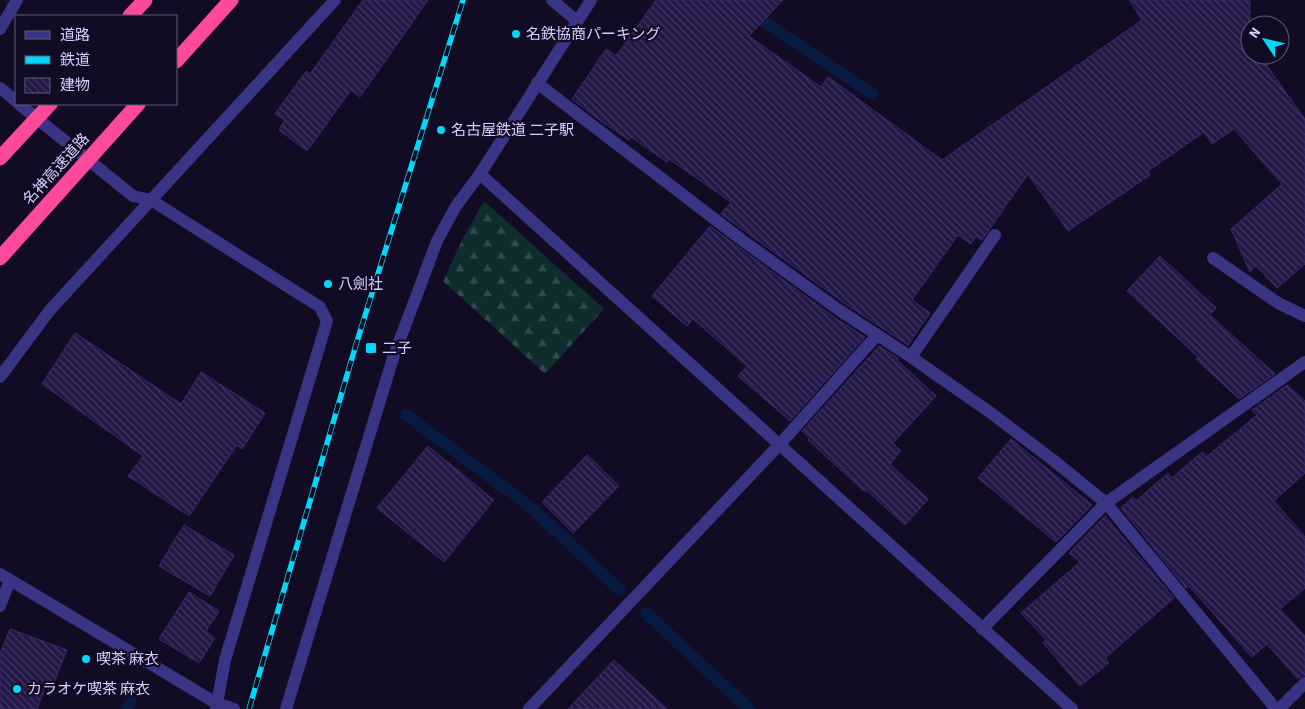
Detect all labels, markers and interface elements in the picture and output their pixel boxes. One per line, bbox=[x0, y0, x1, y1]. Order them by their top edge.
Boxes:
legend bbox=[15, 15, 178, 105]
north arrow bbox=[1240, 15, 1290, 65]
place label: 名鉄協商パーキング bbox=[526, 24, 661, 45]
text: N bbox=[1244, 24, 1266, 43]
text: 道路 bbox=[60, 25, 90, 46]
marker: 名鉄協商パーキング bbox=[510, 28, 522, 40]
text: 鉄道 bbox=[60, 50, 90, 71]
text: 建物 bbox=[60, 75, 90, 96]
place label: 名古屋鉄道 二子駅 bbox=[451, 120, 574, 141]
marker: 名古屋鉄道 二子駅 bbox=[435, 124, 447, 136]
street label: 名神高速道路 bbox=[18, 129, 94, 210]
place label: 八劍社 bbox=[338, 274, 383, 295]
marker: 八劍社 bbox=[322, 278, 334, 290]
place label: 二子 bbox=[382, 338, 412, 359]
marker: 二子 bbox=[364, 341, 378, 355]
place label: 喫茶 麻衣 bbox=[96, 649, 159, 670]
marker: 喫茶 麻衣 bbox=[80, 653, 92, 665]
place label: カラオケ喫茶 麻衣 bbox=[27, 679, 150, 700]
marker: カラオケ喫茶 麻衣 bbox=[11, 683, 23, 695]

